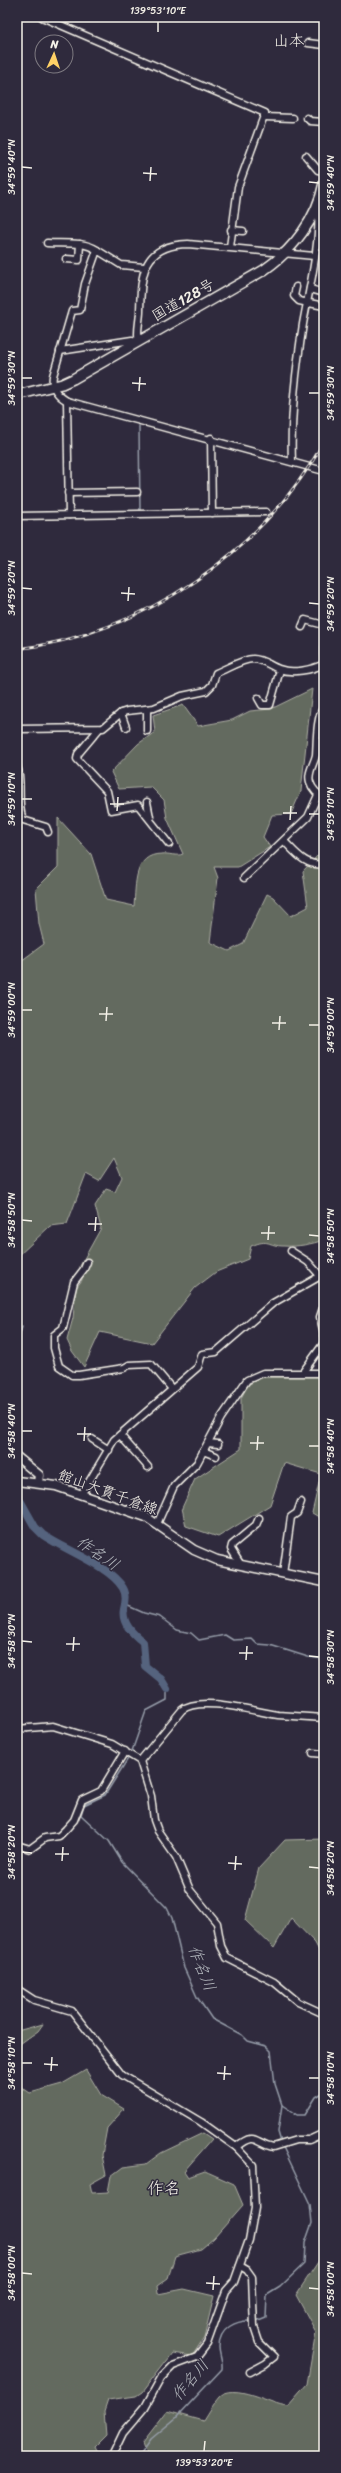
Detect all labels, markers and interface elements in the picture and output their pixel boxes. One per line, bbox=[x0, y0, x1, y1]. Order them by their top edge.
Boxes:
text: 139°53'10"E bbox=[130, 2, 187, 20]
district label: 山本 bbox=[273, 26, 305, 55]
north arrow bbox=[34, 34, 74, 74]
text: N bbox=[49, 35, 59, 54]
text: 34°59'40"N bbox=[3, 139, 21, 195]
text: 34°59'40"N bbox=[322, 155, 340, 211]
street label: 国道128号 bbox=[147, 271, 219, 329]
text: 34°59'30"N bbox=[3, 350, 21, 405]
text: 34°59'30"N bbox=[322, 365, 340, 420]
text: 34°59'20"N bbox=[3, 560, 21, 616]
text: 34°59'20"N bbox=[322, 576, 340, 632]
text: 34°59'10"N bbox=[3, 772, 21, 826]
text: 34°59'10"N bbox=[322, 787, 340, 841]
text: 34°59'00"N bbox=[3, 982, 21, 1038]
text: 34°59'00"N bbox=[322, 997, 340, 1053]
text: 34°58'50"N bbox=[3, 1192, 21, 1248]
text: 34°58'50"N bbox=[322, 1208, 340, 1264]
text: 34°58'40"N bbox=[3, 1403, 21, 1459]
text: 34°58'40"N bbox=[322, 1418, 340, 1474]
street label: 館山大貫千倉線 bbox=[54, 1462, 162, 1522]
water label: 作名川 bbox=[70, 1528, 126, 1578]
text: 34°58'30"N bbox=[3, 1614, 21, 1668]
text: 34°58'30"N bbox=[322, 1630, 340, 1684]
text: 34°58'20"N bbox=[3, 1824, 21, 1880]
text: 34°58'20"N bbox=[322, 1840, 340, 1896]
water label: 作名川 bbox=[180, 1940, 224, 1996]
text: 34°58'10"N bbox=[3, 2036, 21, 2090]
text: 34°58'10"N bbox=[322, 2051, 340, 2105]
district label: 作名 bbox=[147, 2173, 181, 2203]
text: 34°58'00"N bbox=[3, 2245, 21, 2301]
text: 34°58'00"N bbox=[322, 2261, 340, 2317]
water label: 作名川 bbox=[163, 2352, 217, 2408]
text: 139°53'20"E bbox=[175, 2454, 234, 2472]

